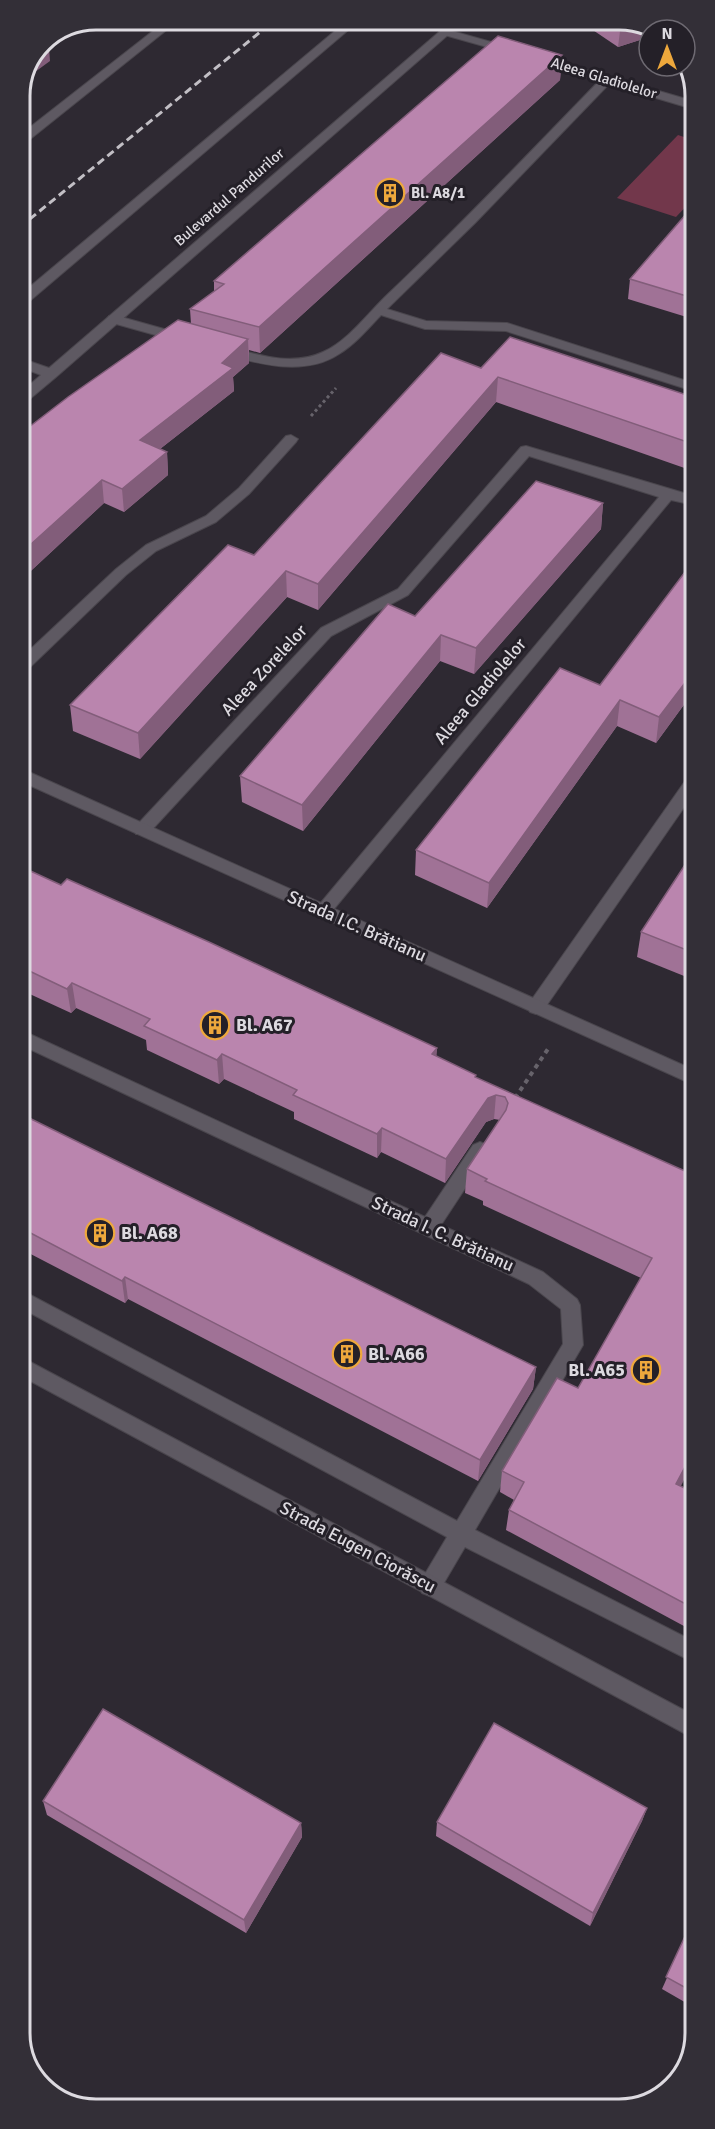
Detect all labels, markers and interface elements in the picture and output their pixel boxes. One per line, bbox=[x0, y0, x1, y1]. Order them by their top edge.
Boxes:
north arrow bbox=[637, 18, 697, 78]
text: N bbox=[661, 24, 673, 44]
street label: Aleea Gladiolelor bbox=[549, 53, 660, 103]
street label: Bulevardul Pandurilor bbox=[170, 144, 288, 250]
building icon: Bl. A8/1 bbox=[374, 177, 406, 209]
place label: Bl. A8/1 bbox=[411, 184, 465, 202]
street label: Aleea Zorelelor bbox=[216, 620, 312, 720]
street label: Aleea Gladiolelor bbox=[429, 633, 531, 749]
street label: Strada I.C. Brătianu bbox=[284, 886, 430, 966]
building icon: Bl. A67 bbox=[199, 1009, 231, 1041]
place label: Bl. A67 bbox=[236, 1014, 293, 1036]
street label: Strada I. C. Brătianu bbox=[368, 1191, 518, 1277]
building icon: Bl. A68 bbox=[84, 1217, 116, 1249]
place label: Bl. A68 bbox=[121, 1222, 178, 1244]
building icon: Bl. A66 bbox=[331, 1338, 363, 1370]
place label: Bl. A66 bbox=[368, 1343, 425, 1365]
building icon: Bl. A65 bbox=[630, 1354, 662, 1386]
place label: Bl. A65 bbox=[568, 1359, 625, 1381]
street label: Strada Eugen Ciorăscu bbox=[276, 1497, 440, 1597]

